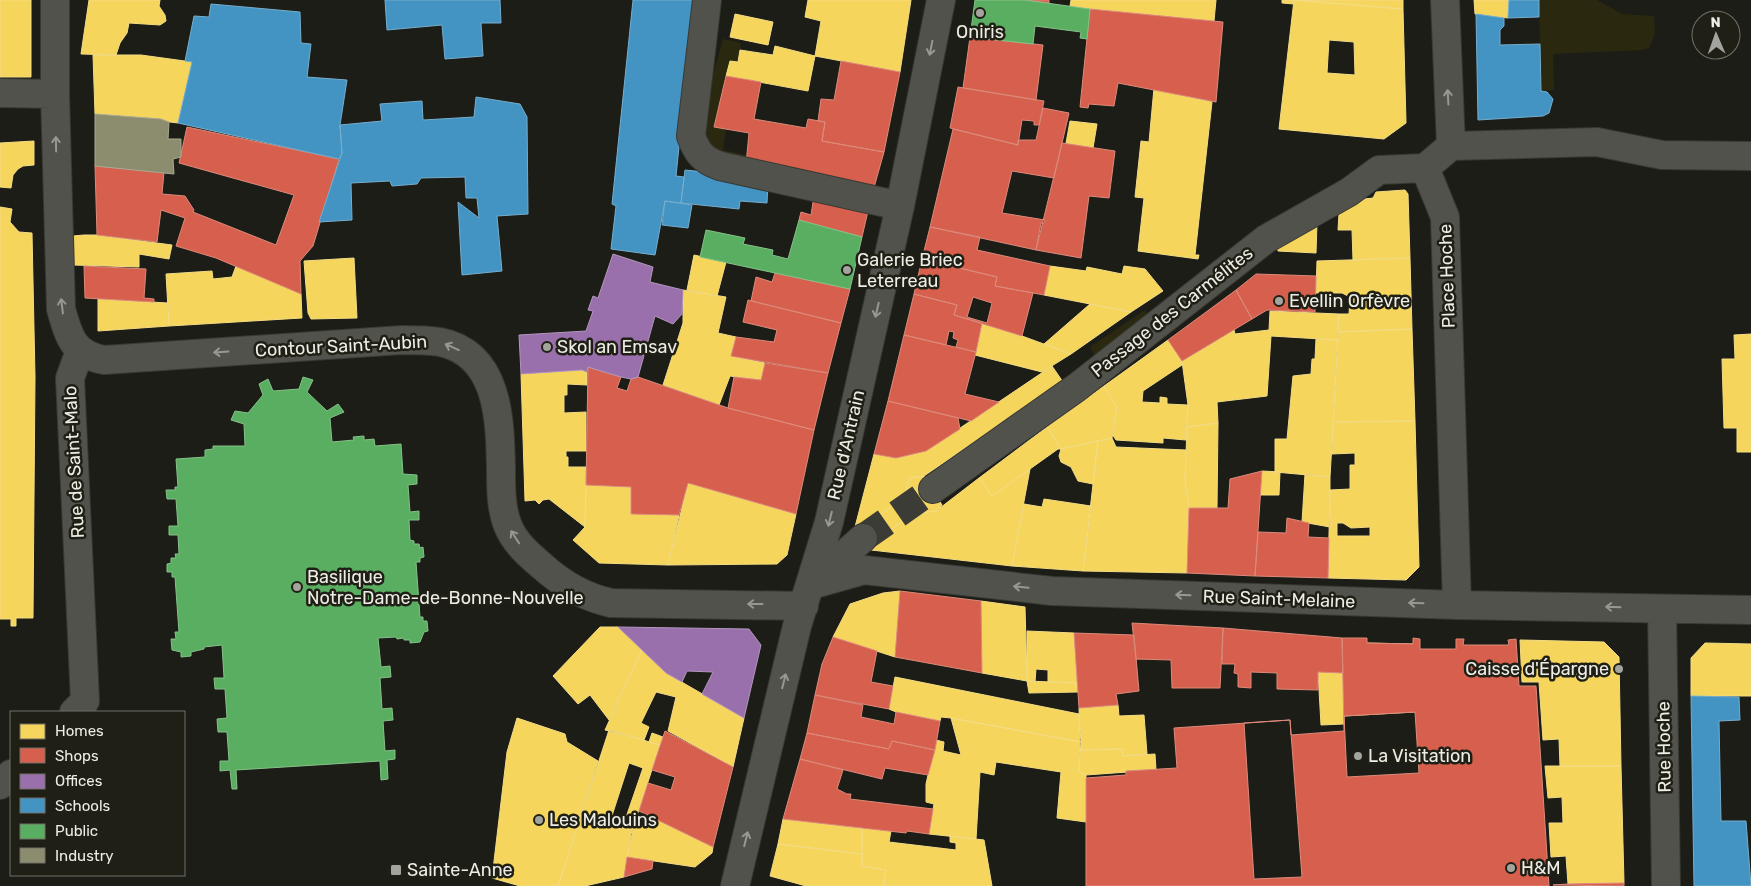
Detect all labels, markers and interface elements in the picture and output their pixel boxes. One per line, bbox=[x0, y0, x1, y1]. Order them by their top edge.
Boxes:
marker: Oniris bbox=[974, 7, 986, 19]
north arrow bbox=[1691, 10, 1741, 60]
text: N bbox=[1710, 14, 1721, 31]
place label: Oniris bbox=[956, 21, 1004, 43]
one-way arrow bbox=[926, 40, 936, 56]
one-way arrow bbox=[1444, 89, 1453, 105]
one-way arrow bbox=[51, 136, 61, 152]
street label: Place Hoche bbox=[1434, 223, 1460, 329]
street label: Passage des Carmélites bbox=[1087, 242, 1257, 382]
place label: Galerie Briec Leterreau bbox=[857, 249, 963, 292]
marker: Galerie Briec Leterreau bbox=[841, 264, 853, 276]
place label: Evellin Orfèvre bbox=[1289, 290, 1410, 312]
marker: Evellin Orfèvre bbox=[1273, 295, 1285, 307]
one-way arrow bbox=[57, 299, 67, 315]
one-way arrow bbox=[871, 301, 881, 317]
street label: Contour Saint-Aubin bbox=[254, 331, 428, 361]
place label: Skol an Emsav bbox=[557, 336, 677, 358]
marker: Skol an Emsav bbox=[541, 341, 553, 353]
one-way arrow bbox=[445, 342, 460, 352]
one-way arrow bbox=[214, 348, 230, 357]
street label: Rue de Saint-Malo bbox=[59, 385, 89, 539]
street label: Rue d'Antrain bbox=[823, 388, 869, 502]
one-way arrow bbox=[824, 511, 834, 527]
one-way arrow bbox=[510, 530, 520, 544]
place label: Basilique Notre-Dame-de-Bonne-Nouvelle bbox=[307, 566, 584, 609]
marker: Basilique Notre-Dame-de-Bonne-Nouvelle bbox=[291, 581, 303, 593]
one-way arrow bbox=[1014, 582, 1030, 592]
street label: Rue Saint-Melaine bbox=[1202, 585, 1356, 613]
one-way arrow bbox=[1176, 591, 1192, 600]
one-way arrow bbox=[747, 599, 764, 609]
one-way arrow bbox=[1408, 599, 1424, 608]
one-way arrow bbox=[1606, 602, 1622, 612]
place label: Caisse d'Épargne bbox=[1465, 658, 1609, 680]
marker: Caisse d'Épargne bbox=[1613, 663, 1625, 675]
one-way arrow bbox=[780, 673, 789, 689]
street label: Rue Hoche bbox=[1652, 701, 1676, 793]
legend bbox=[10, 711, 185, 876]
text: Homes bbox=[55, 722, 104, 740]
place label: La Visitation bbox=[1368, 745, 1471, 767]
text: Shops bbox=[55, 747, 99, 765]
marker: La Visitation bbox=[1352, 750, 1364, 762]
text: Offices bbox=[55, 772, 103, 790]
text: Schools bbox=[55, 797, 111, 815]
place label: Les Malouins bbox=[549, 809, 657, 831]
marker: Les Malouins bbox=[533, 814, 545, 826]
text: Public bbox=[55, 822, 98, 840]
one-way arrow bbox=[742, 831, 751, 847]
text: Industry bbox=[55, 847, 114, 865]
place label: H&M bbox=[1521, 857, 1561, 879]
place label: Sainte-Anne bbox=[407, 859, 513, 881]
marker: H&M bbox=[1505, 862, 1517, 874]
marker: Sainte-Anne bbox=[389, 863, 403, 877]

